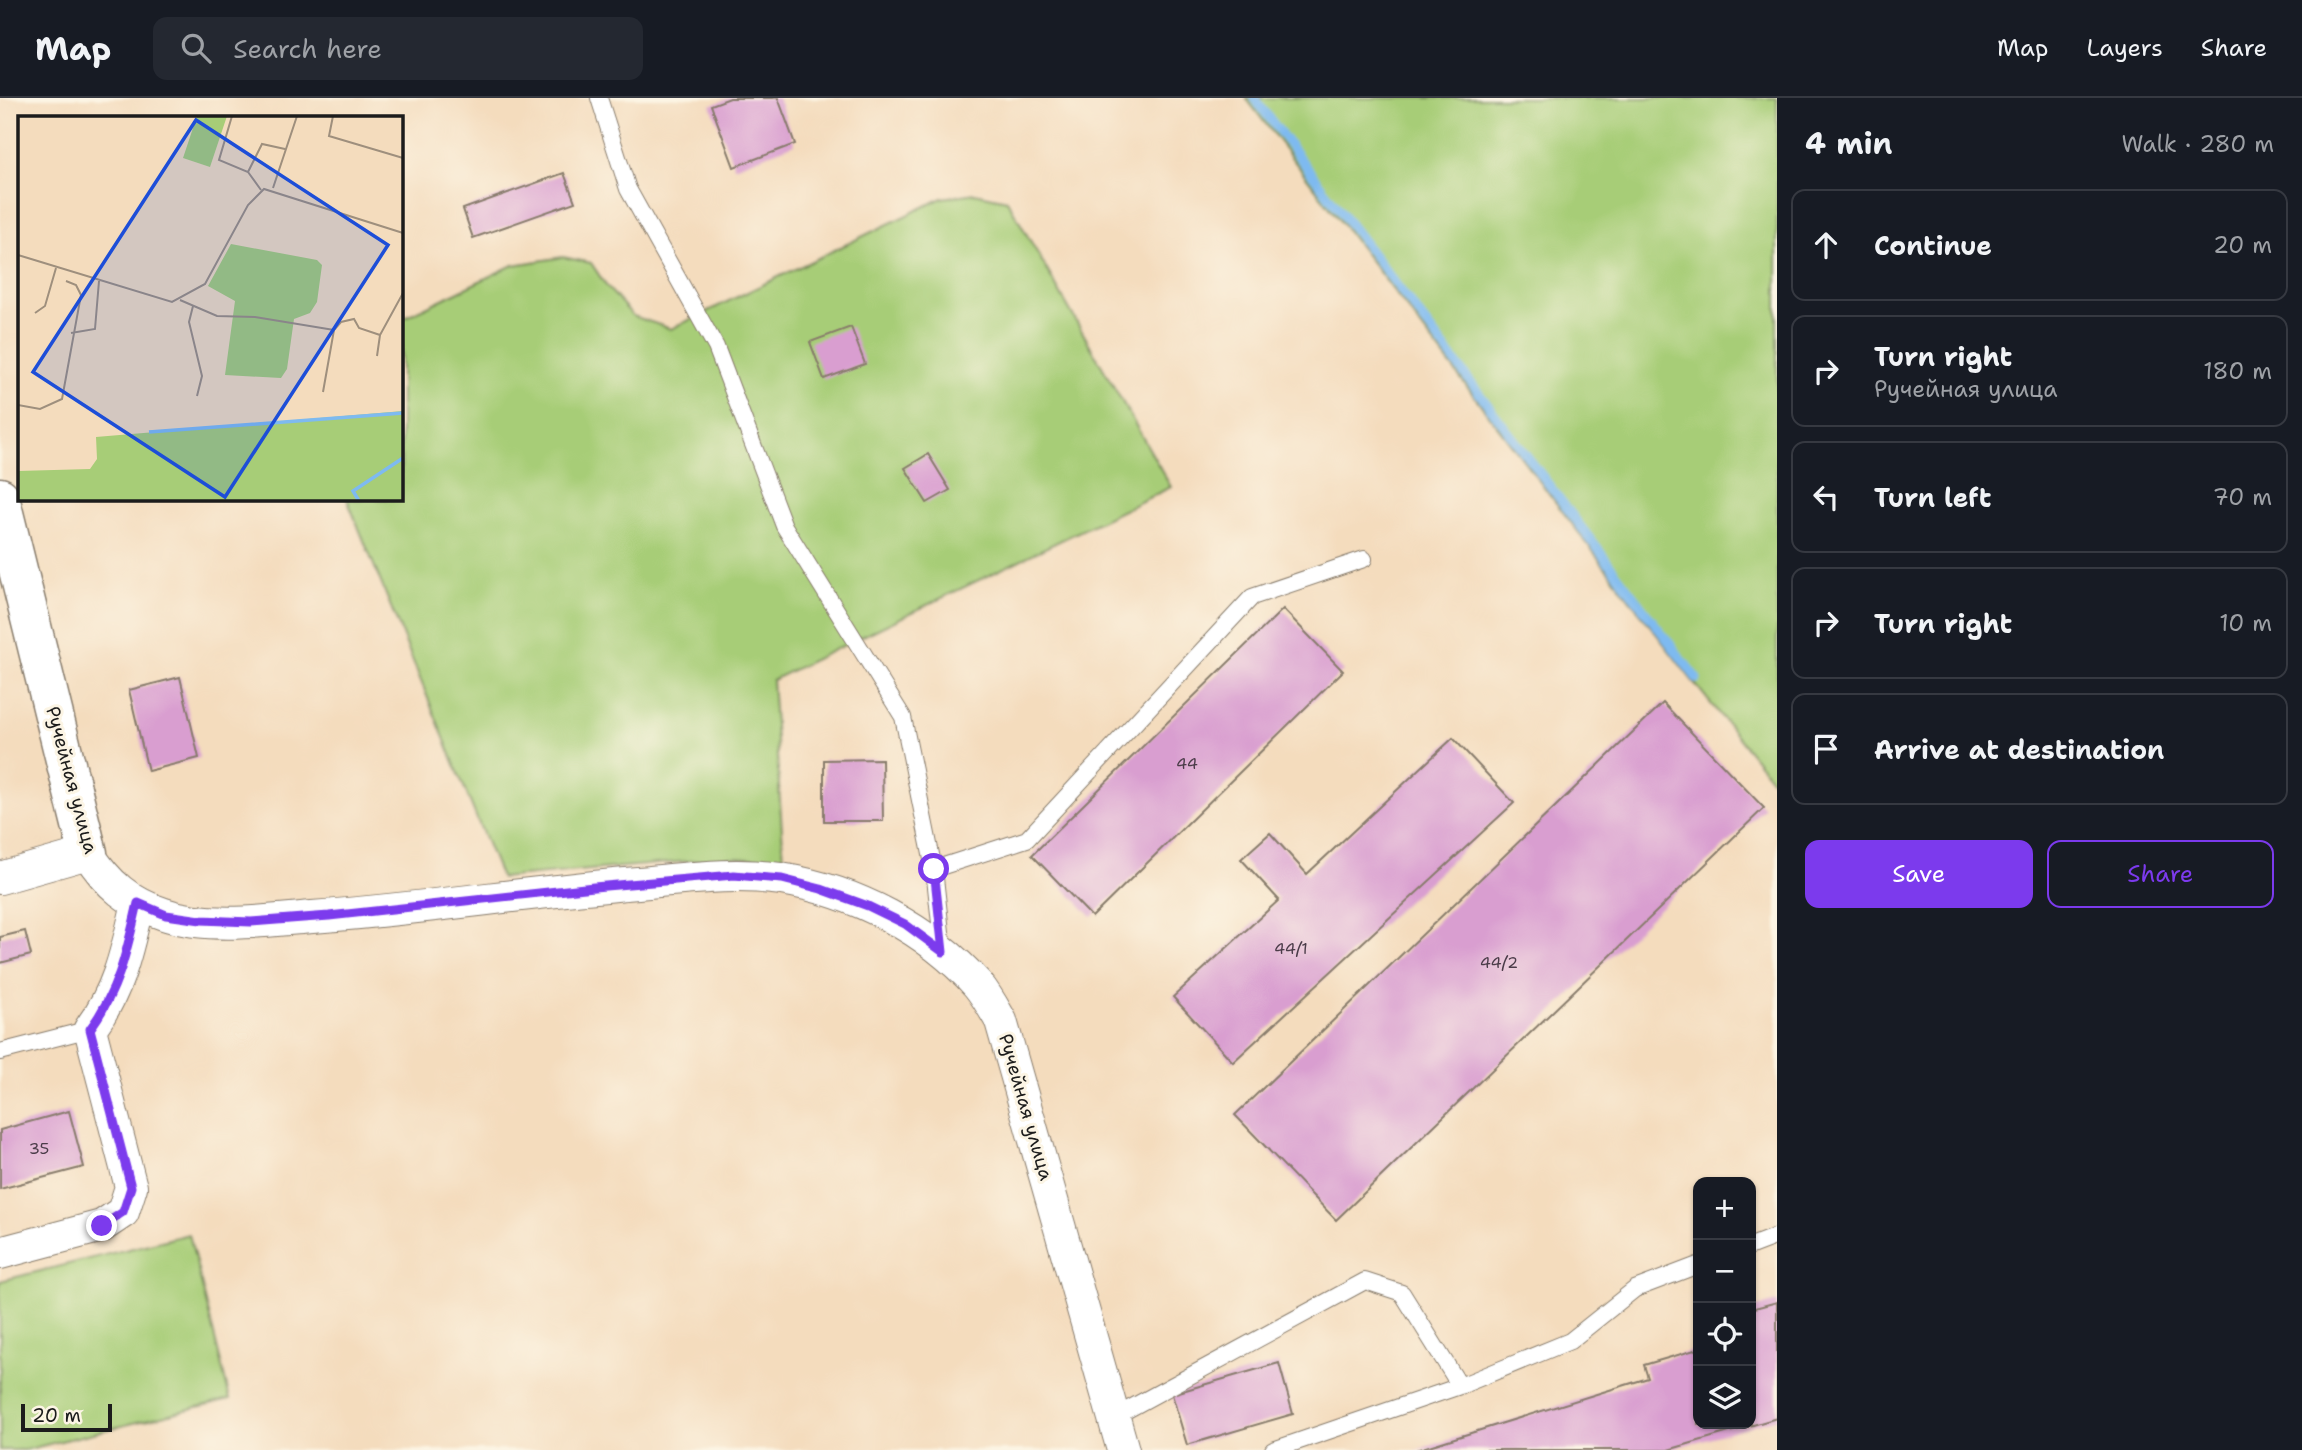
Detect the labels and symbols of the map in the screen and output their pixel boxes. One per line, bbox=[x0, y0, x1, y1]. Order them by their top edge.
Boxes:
inset map bbox=[18, 116, 402, 500]
street label: Ручейная улица bbox=[40, 704, 104, 857]
house number: 44 bbox=[1176, 753, 1198, 774]
route start bbox=[918, 853, 949, 884]
house number: 44/1 bbox=[1274, 938, 1308, 959]
house number: 44/2 bbox=[1480, 952, 1518, 973]
street label: Ручейная улица bbox=[993, 1031, 1059, 1184]
house number: 35 bbox=[29, 1138, 49, 1159]
route end bbox=[86, 1210, 117, 1241]
scale bar bbox=[21, 1401, 112, 1433]

